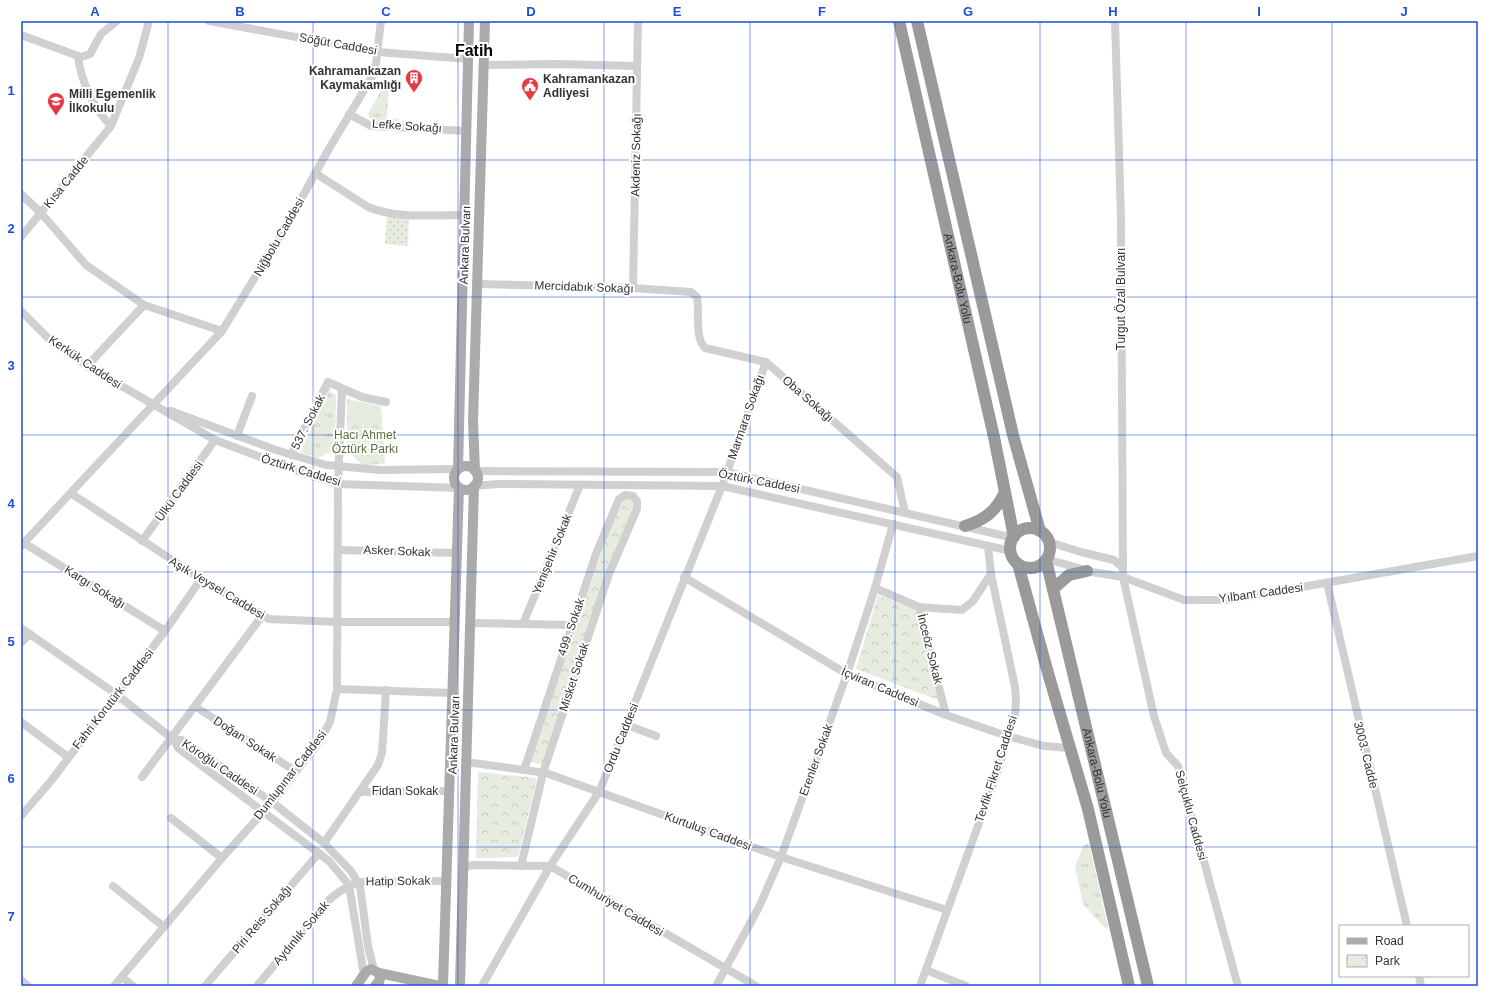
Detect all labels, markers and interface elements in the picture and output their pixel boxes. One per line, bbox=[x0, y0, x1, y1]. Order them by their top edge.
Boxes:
text: A bbox=[90, 4, 100, 19]
text: B bbox=[235, 4, 245, 19]
text: C bbox=[381, 4, 391, 19]
text: D bbox=[526, 4, 536, 19]
text: E bbox=[673, 4, 682, 19]
text: F bbox=[818, 4, 826, 19]
text: G bbox=[963, 4, 973, 19]
text: H bbox=[1108, 4, 1118, 19]
text: I bbox=[1257, 4, 1261, 19]
text: J bbox=[1400, 4, 1408, 19]
street label: Söğüt Caddesi bbox=[298, 30, 378, 58]
district label: Fatih bbox=[455, 42, 493, 59]
place label: Kahramankazan Kaymakamlığı bbox=[309, 64, 401, 92]
building icon: Kahramankazan Kaymakamlığı bbox=[404, 68, 424, 93]
place label: Kahramankazan Adliyesi bbox=[543, 72, 635, 100]
public building icon: Kahramankazan Adliyesi bbox=[520, 76, 540, 101]
text: 1 bbox=[7, 83, 15, 98]
place label: Milli Egemenlik İlkokulu bbox=[69, 87, 156, 115]
school or university icon: Milli Egemenlik İlkokulu bbox=[46, 91, 66, 116]
street label: Akdeniz Sokağı bbox=[628, 113, 644, 197]
street label: Lefke Sokağı bbox=[372, 117, 442, 135]
street label: Kısa Cadde bbox=[41, 153, 91, 211]
street label: Niğbolu Caddesi bbox=[251, 195, 307, 279]
street label: Ankara Bulvarı bbox=[457, 205, 473, 285]
text: 2 bbox=[7, 221, 15, 236]
street label: Ankara-Bolu Yolu bbox=[941, 232, 975, 325]
street label: Turgut Özal Bulvarı bbox=[1114, 248, 1128, 350]
street label: Mercidabık Sokağı bbox=[534, 278, 634, 296]
street label: Kerkük Caddesi bbox=[46, 333, 124, 391]
text: 3 bbox=[7, 358, 15, 373]
street label: Marmara Sokağı bbox=[725, 373, 767, 461]
street label: Oba Sokağı bbox=[779, 373, 837, 425]
street label: 537. Sokak bbox=[288, 391, 328, 452]
park label: Hacı Ahmet Öztürk Parkı bbox=[332, 428, 398, 456]
street label: Öztürk Caddesi bbox=[259, 451, 343, 489]
street label: Ülkü Caddesi bbox=[152, 458, 206, 524]
street label: Öztürk Caddesi bbox=[717, 466, 801, 496]
text: 4 bbox=[7, 496, 15, 511]
street label: Yenişehir Sokak bbox=[529, 511, 575, 596]
street label: Asker Sokak bbox=[363, 543, 432, 559]
street label: Aşık Veysel Caddesi bbox=[167, 554, 267, 622]
street label: Kargı Sokağı bbox=[62, 563, 128, 611]
street label: Yılbant Caddesi bbox=[1218, 580, 1304, 606]
street label: 499. Sokak bbox=[555, 595, 588, 658]
street label: İnceöz Sokak bbox=[914, 612, 946, 687]
text: 5 bbox=[7, 634, 15, 649]
street label: Misket Sokak bbox=[556, 640, 592, 713]
street label: Fahri Korutürk Caddesi bbox=[70, 646, 156, 752]
street label: İçviran Caddesi bbox=[839, 664, 921, 710]
street label: Ankara Bulvarı bbox=[446, 695, 462, 775]
street label: Ordu Caddesi bbox=[601, 701, 641, 775]
street label: Doğan Sokak bbox=[211, 714, 280, 765]
street label: Tevfik Fikret Caddesi bbox=[972, 714, 1020, 824]
street label: 3003. Cadde bbox=[1351, 720, 1381, 790]
street label: Erenler Sokak bbox=[797, 721, 836, 798]
street label: Ankara-Bolu Yolu bbox=[1079, 727, 1115, 819]
street label: Dumlupınar Caddesi bbox=[251, 728, 329, 822]
street label: Köroğlu Caddesi bbox=[179, 736, 261, 798]
street label: Selçuklu Caddesi bbox=[1172, 768, 1210, 862]
text: 6 bbox=[7, 771, 15, 786]
street label: Fidan Sokak bbox=[372, 784, 439, 798]
street label: Kurtuluş Caddesi bbox=[663, 809, 753, 853]
street label: Cumhuriyet Caddesi bbox=[566, 871, 666, 939]
street label: Hatip Sokak bbox=[366, 873, 431, 889]
street label: Piri Reis Sokağı bbox=[229, 882, 295, 956]
street label: Aydınlık Sokak bbox=[270, 897, 332, 968]
text: 7 bbox=[7, 909, 15, 924]
legend bbox=[1339, 925, 1469, 977]
text: Road bbox=[1375, 934, 1404, 948]
text: Park bbox=[1375, 954, 1401, 968]

